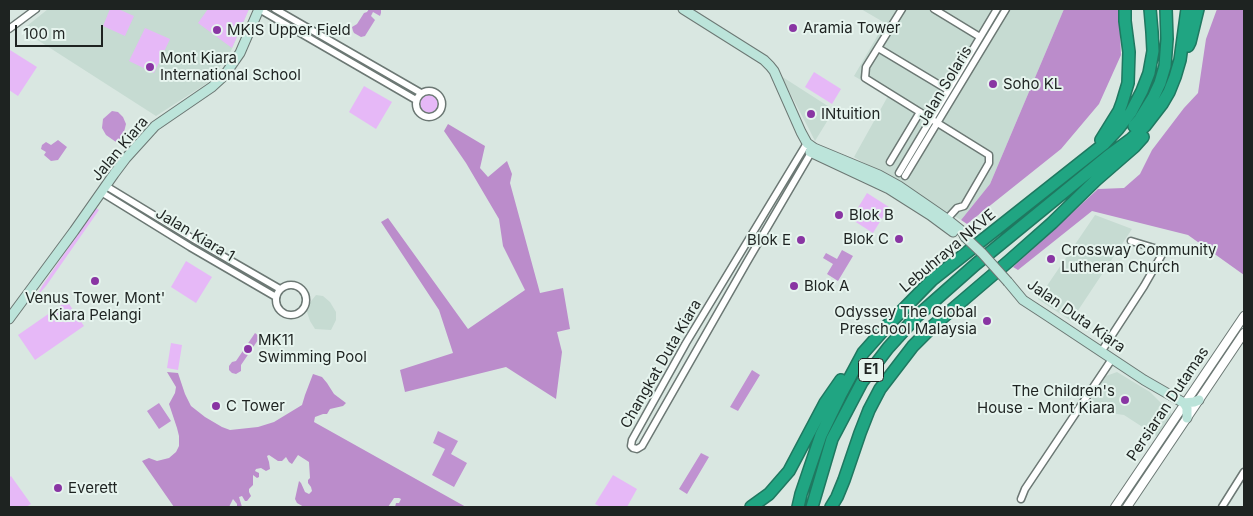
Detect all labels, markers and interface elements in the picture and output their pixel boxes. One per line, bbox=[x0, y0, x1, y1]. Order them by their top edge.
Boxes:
scale bar bbox=[18, 15, 105, 47]
place label: Aramia Tower bbox=[803, 19, 900, 37]
place label: MKIS Upper Field bbox=[227, 21, 351, 39]
marker: Aramia Tower bbox=[787, 22, 799, 34]
text: 100 m bbox=[23, 24, 65, 43]
marker: MKIS Upper Field bbox=[211, 24, 223, 36]
street label: Jalan Solaris bbox=[914, 43, 976, 129]
place label: Mont Kiara International School bbox=[160, 49, 301, 84]
marker: Mont Kiara International School bbox=[144, 61, 156, 73]
place label: Soho KL bbox=[1003, 75, 1062, 93]
marker: Soho KL bbox=[987, 78, 999, 90]
place label: INtuition bbox=[821, 105, 880, 123]
marker: INtuition bbox=[805, 108, 817, 120]
street label: Jalan Kiara bbox=[88, 113, 152, 185]
street label: Jalan Kiara 1 bbox=[152, 204, 238, 266]
place label: Blok B bbox=[849, 206, 894, 224]
street label: Lebuhraya NKVE bbox=[896, 206, 1000, 296]
marker: Blok B bbox=[833, 209, 845, 221]
place label: Blok C bbox=[843, 230, 889, 248]
place label: Blok E bbox=[747, 231, 791, 249]
marker: Blok C bbox=[893, 233, 905, 245]
marker: Blok E bbox=[795, 234, 807, 246]
place label: Crossway Community Lutheran Church bbox=[1061, 241, 1217, 276]
marker: Crossway Community Lutheran Church bbox=[1045, 253, 1057, 265]
marker: Venus Tower, Mont' Kiara Pelangi bbox=[89, 275, 101, 287]
street label: Jalan Duta Kiara bbox=[1023, 275, 1129, 357]
place label: Blok A bbox=[804, 277, 849, 295]
marker: Blok A bbox=[788, 280, 800, 292]
place label: Venus Tower, Mont' Kiara Pelangi bbox=[25, 289, 165, 324]
street label: Changkat Duta Kiara bbox=[617, 296, 705, 432]
place label: Odyssey The Global Preschool Malaysia bbox=[834, 303, 977, 338]
marker: Odyssey The Global Preschool Malaysia bbox=[981, 315, 993, 327]
place label: MK11 Swimming Pool bbox=[258, 331, 367, 366]
marker: MK11 Swimming Pool bbox=[242, 343, 254, 355]
street label: Persiaran Dutamas bbox=[1123, 344, 1213, 464]
road number: E1 bbox=[858, 358, 884, 382]
place label: The Children's House - Mont Kiara bbox=[977, 382, 1115, 417]
marker: The Children's House - Mont Kiara bbox=[1119, 394, 1131, 406]
place label: C Tower bbox=[226, 397, 285, 415]
marker: C Tower bbox=[210, 400, 222, 412]
place label: Everett bbox=[68, 479, 117, 497]
marker: Everett bbox=[52, 482, 64, 494]

